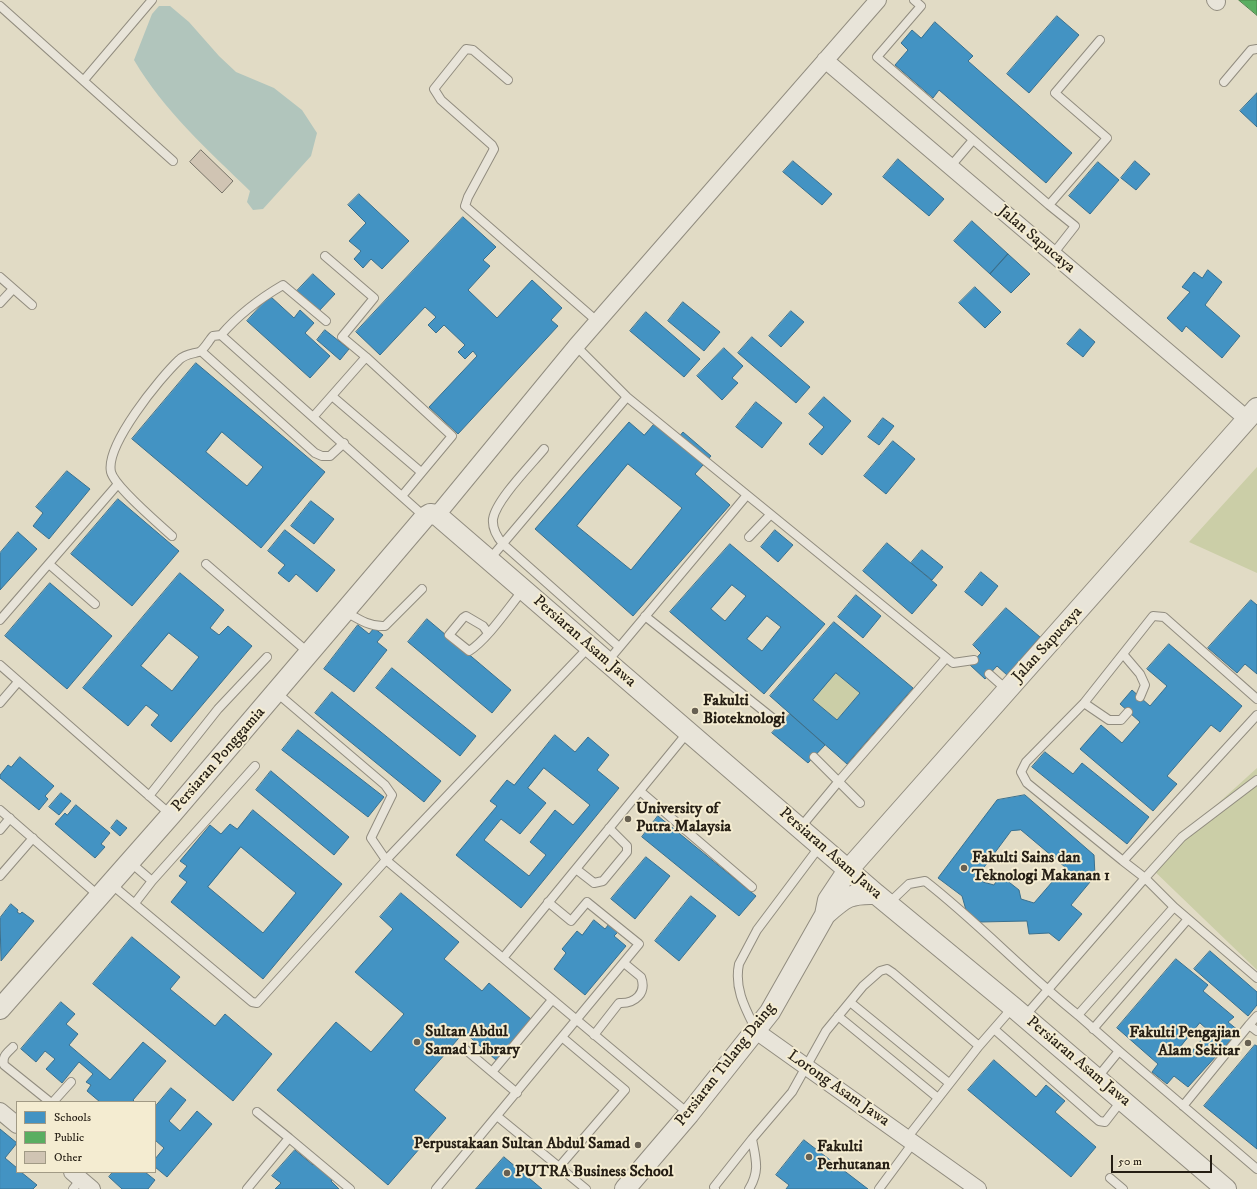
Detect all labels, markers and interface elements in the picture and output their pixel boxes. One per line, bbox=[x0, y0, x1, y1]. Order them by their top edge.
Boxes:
street label: Jalan Sapucaya bbox=[993, 202, 1079, 278]
street label: Persiaran Asam Jawa bbox=[529, 592, 639, 692]
street label: Jalan Sapucaya bbox=[1009, 603, 1087, 687]
place label: Fakulti Bioteknologi bbox=[703, 692, 785, 730]
street label: Persiaran Ponggamia bbox=[168, 704, 270, 816]
marker: Fakulti Bioteknologi bbox=[690, 706, 700, 716]
place label: University of Putra Malaysia bbox=[636, 800, 731, 838]
street label: Persiaran Asam Jawa bbox=[775, 804, 885, 904]
marker: University of Putra Malaysia bbox=[623, 814, 633, 824]
place label: Fakulti Sains dan Teknologi Makanan 1 bbox=[972, 849, 1110, 887]
marker: Fakulti Sains dan Teknologi Makanan 1 bbox=[959, 863, 969, 873]
street label: Persiaran Tulang Daing bbox=[672, 999, 780, 1131]
street label: Persiaran Asam Jawa bbox=[1022, 1013, 1134, 1111]
place label: Sultan Abdul Samad Library bbox=[425, 1023, 520, 1061]
place label: Fakulti Pengajian Alam Sekitar bbox=[1129, 1024, 1240, 1062]
marker: Sultan Abdul Samad Library bbox=[412, 1037, 422, 1047]
marker: Fakulti Pengajian Alam Sekitar bbox=[1243, 1038, 1253, 1048]
street label: Lorong Asam Jawa bbox=[783, 1047, 893, 1131]
legend bbox=[16, 1101, 156, 1173]
text: Schools bbox=[54, 1110, 91, 1125]
text: Public bbox=[54, 1130, 84, 1145]
place label: Perpustakaan Sultan Abdul Samad bbox=[414, 1135, 630, 1155]
place label: Fakulti Perhutanan bbox=[817, 1138, 890, 1176]
marker: Perpustakaan Sultan Abdul Samad bbox=[633, 1140, 643, 1150]
scale bar bbox=[1113, 1147, 1214, 1173]
text: Other bbox=[54, 1150, 82, 1165]
marker: Fakulti Perhutanan bbox=[804, 1152, 814, 1162]
text: 50 m bbox=[1118, 1154, 1142, 1169]
place label: PUTRA Business School bbox=[515, 1163, 673, 1183]
marker: PUTRA Business School bbox=[502, 1168, 512, 1178]

